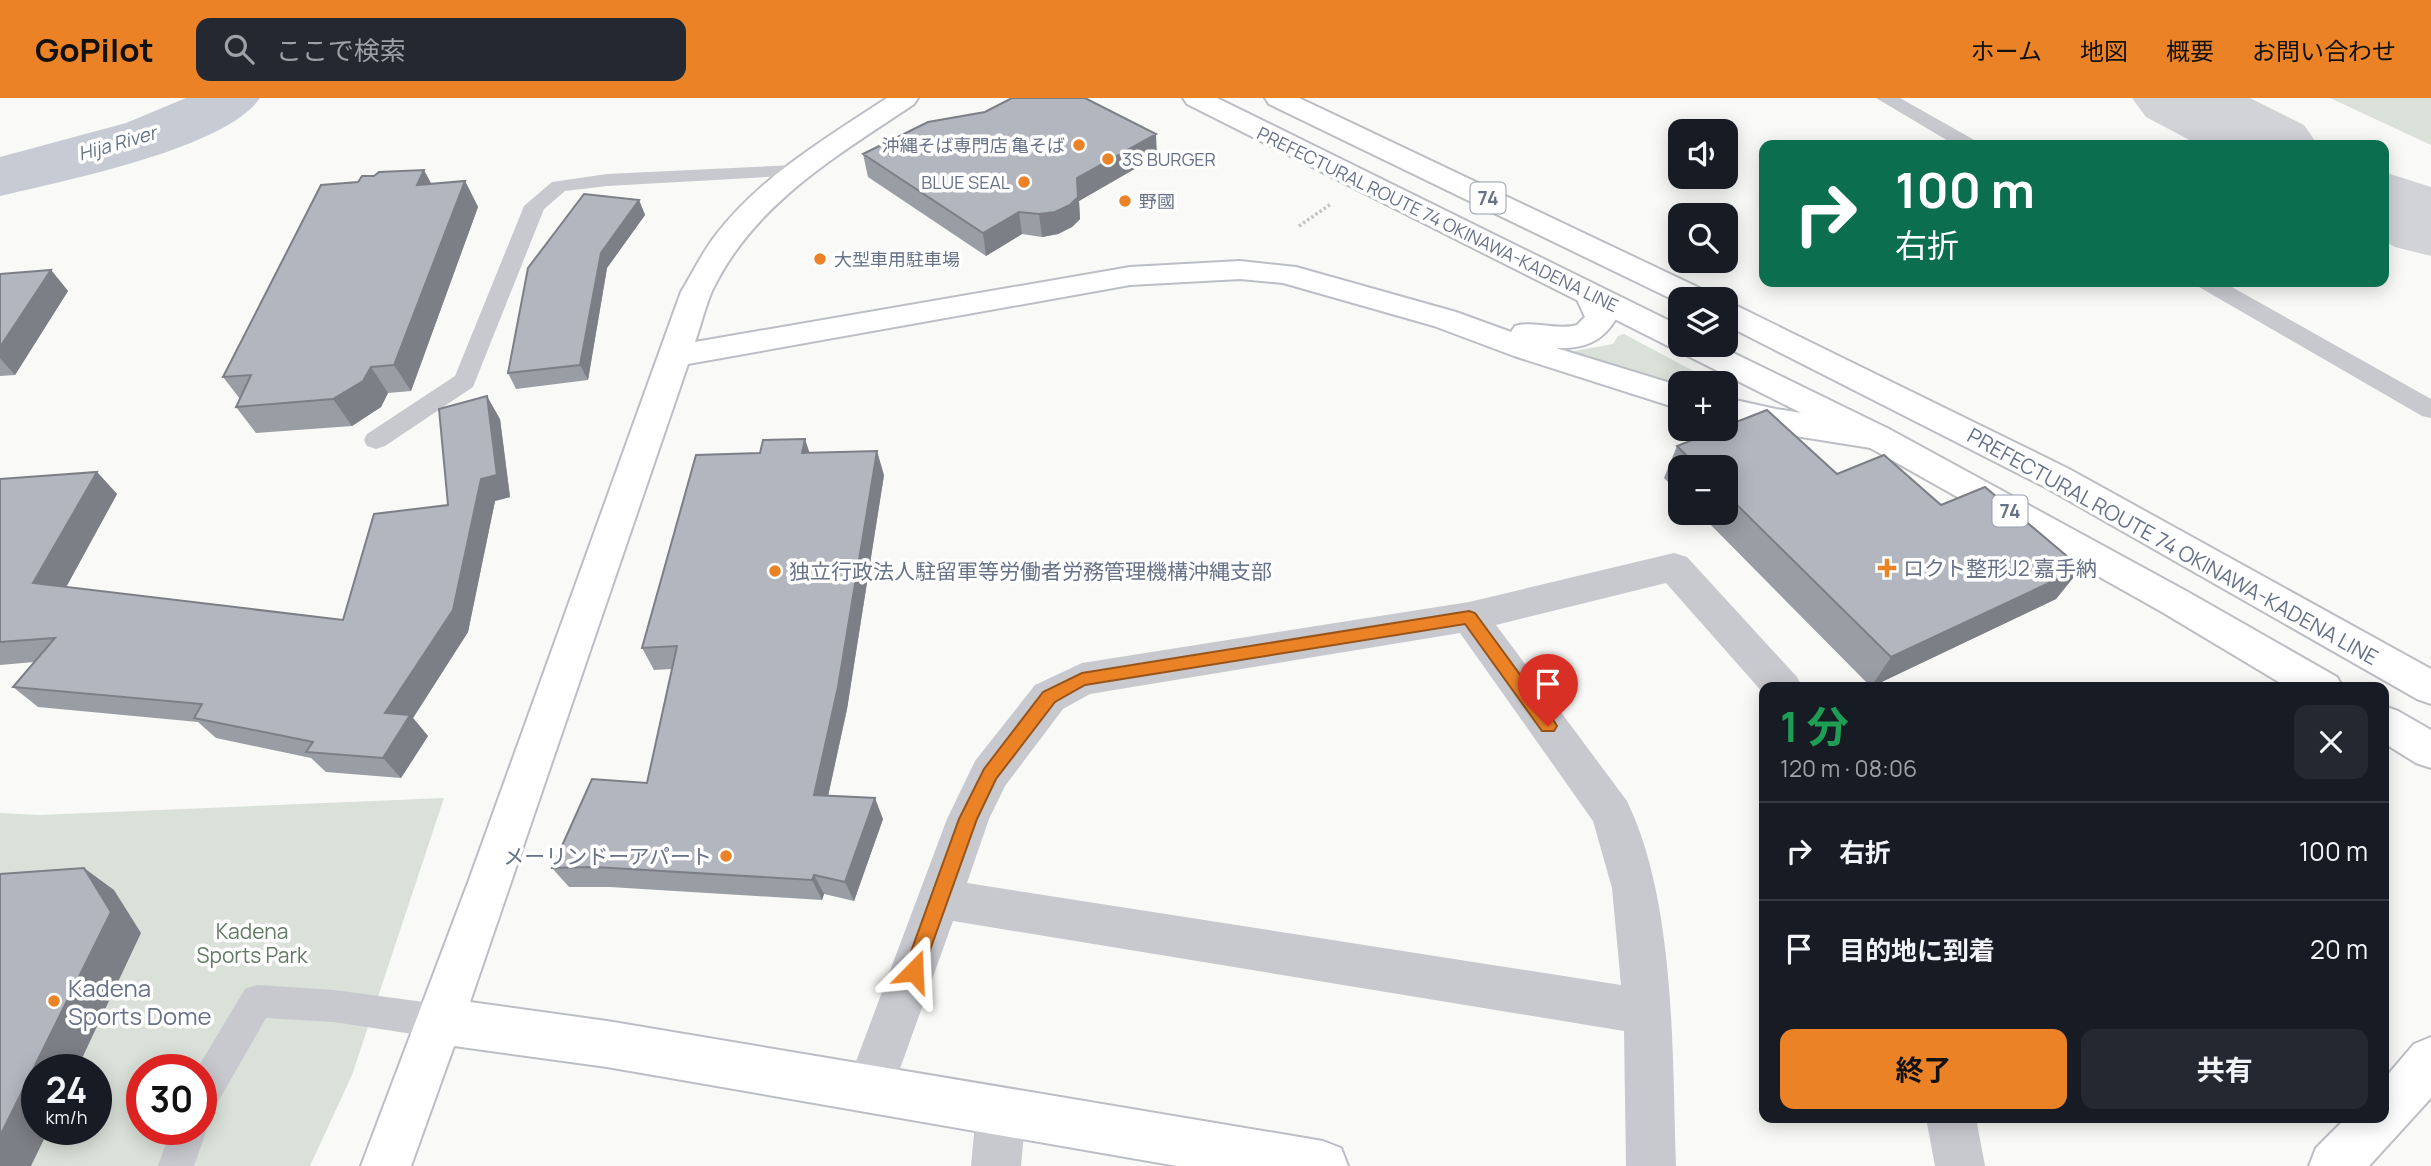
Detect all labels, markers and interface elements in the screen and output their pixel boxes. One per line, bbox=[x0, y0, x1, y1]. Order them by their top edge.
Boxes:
search box bbox=[196, 18, 686, 81]
text: GoPilot bbox=[35, 27, 154, 72]
icon: search bbox=[220, 30, 258, 68]
text: ここで検索 bbox=[276, 32, 406, 68]
text: ホーム bbox=[1971, 34, 2042, 67]
text: 地図 bbox=[2080, 34, 2128, 67]
text: 概要 bbox=[2166, 34, 2214, 67]
text: お問い合わせ bbox=[2252, 34, 2396, 67]
water label: Hija River bbox=[75, 119, 161, 167]
map controls bbox=[1668, 119, 1738, 525]
button: sound bbox=[1668, 119, 1738, 189]
street label: PREFECTURAL ROUTE 74 OKINAWA-KADENA LINE bbox=[1253, 121, 1623, 317]
place label: 沖縄そば専門店 亀そば bbox=[881, 133, 1065, 157]
marker: 沖縄そば専門店 亀そば bbox=[1071, 137, 1087, 153]
place label: 3S BURGER bbox=[1122, 147, 1216, 171]
marker: 3S BURGER bbox=[1100, 151, 1116, 167]
text: 100 m bbox=[1895, 156, 2035, 223]
icon: right bbox=[1780, 168, 1871, 259]
place label: BLUE SEAL bbox=[921, 170, 1010, 194]
marker: BLUE SEAL bbox=[1016, 174, 1032, 190]
road number: 74 bbox=[1470, 183, 1506, 214]
place label: 野國 bbox=[1139, 189, 1175, 213]
marker: 野國 bbox=[1117, 193, 1133, 209]
button: search bbox=[1668, 203, 1738, 273]
text: 右折 bbox=[1895, 223, 1959, 267]
place label: 大型車用駐車場 bbox=[834, 247, 960, 271]
marker: 大型車用駐車場 bbox=[812, 251, 828, 267]
button: layers bbox=[1668, 287, 1738, 357]
button: + bbox=[1668, 371, 1738, 441]
street label: PREFECTURAL ROUTE 74 OKINAWA-KADENA LINE bbox=[1963, 421, 2383, 671]
button: − bbox=[1668, 455, 1738, 525]
road number: 74 bbox=[1993, 496, 2028, 526]
place label: ロクト整形J2 嘉手納 bbox=[1903, 554, 2097, 582]
place label: 独立行政法人駐留軍等労働者労務管理機構沖縄支部 bbox=[789, 557, 1272, 585]
marker: ロクト整形J2 嘉手納 bbox=[1877, 558, 1897, 578]
marker: 独立行政法人駐留軍等労働者労務管理機構沖縄支部 bbox=[767, 563, 783, 579]
pin bbox=[1518, 654, 1578, 726]
icon: arrive bbox=[1529, 665, 1567, 703]
text: 1 分 bbox=[1780, 697, 1849, 755]
button: close bbox=[2294, 705, 2368, 779]
text: 120 m · 08:06 bbox=[1780, 752, 1917, 784]
icon: right bbox=[1780, 832, 1818, 870]
text: 100 m bbox=[2299, 833, 2368, 869]
text: 右折 bbox=[1839, 834, 1891, 870]
place label: メーリンドーアパート bbox=[503, 842, 712, 870]
marker: メーリンドーアパート bbox=[718, 848, 734, 864]
park label: Kadena Sports Park bbox=[197, 917, 308, 969]
icon: arrive bbox=[1780, 930, 1818, 968]
text: 20 m bbox=[2310, 931, 2368, 967]
text: 目的地に到着 bbox=[1839, 932, 1995, 968]
position arrow bbox=[877, 934, 951, 1008]
place label: Kadena Sports Dome bbox=[68, 971, 211, 1032]
marker: Kadena Sports Dome bbox=[46, 993, 62, 1009]
button: 終了 bbox=[1780, 1029, 2067, 1109]
button: 共有 bbox=[2081, 1029, 2368, 1109]
speed limit sign: 30 bbox=[126, 1054, 217, 1145]
text: 24 bbox=[46, 1066, 87, 1114]
text: km/h bbox=[46, 1105, 87, 1129]

